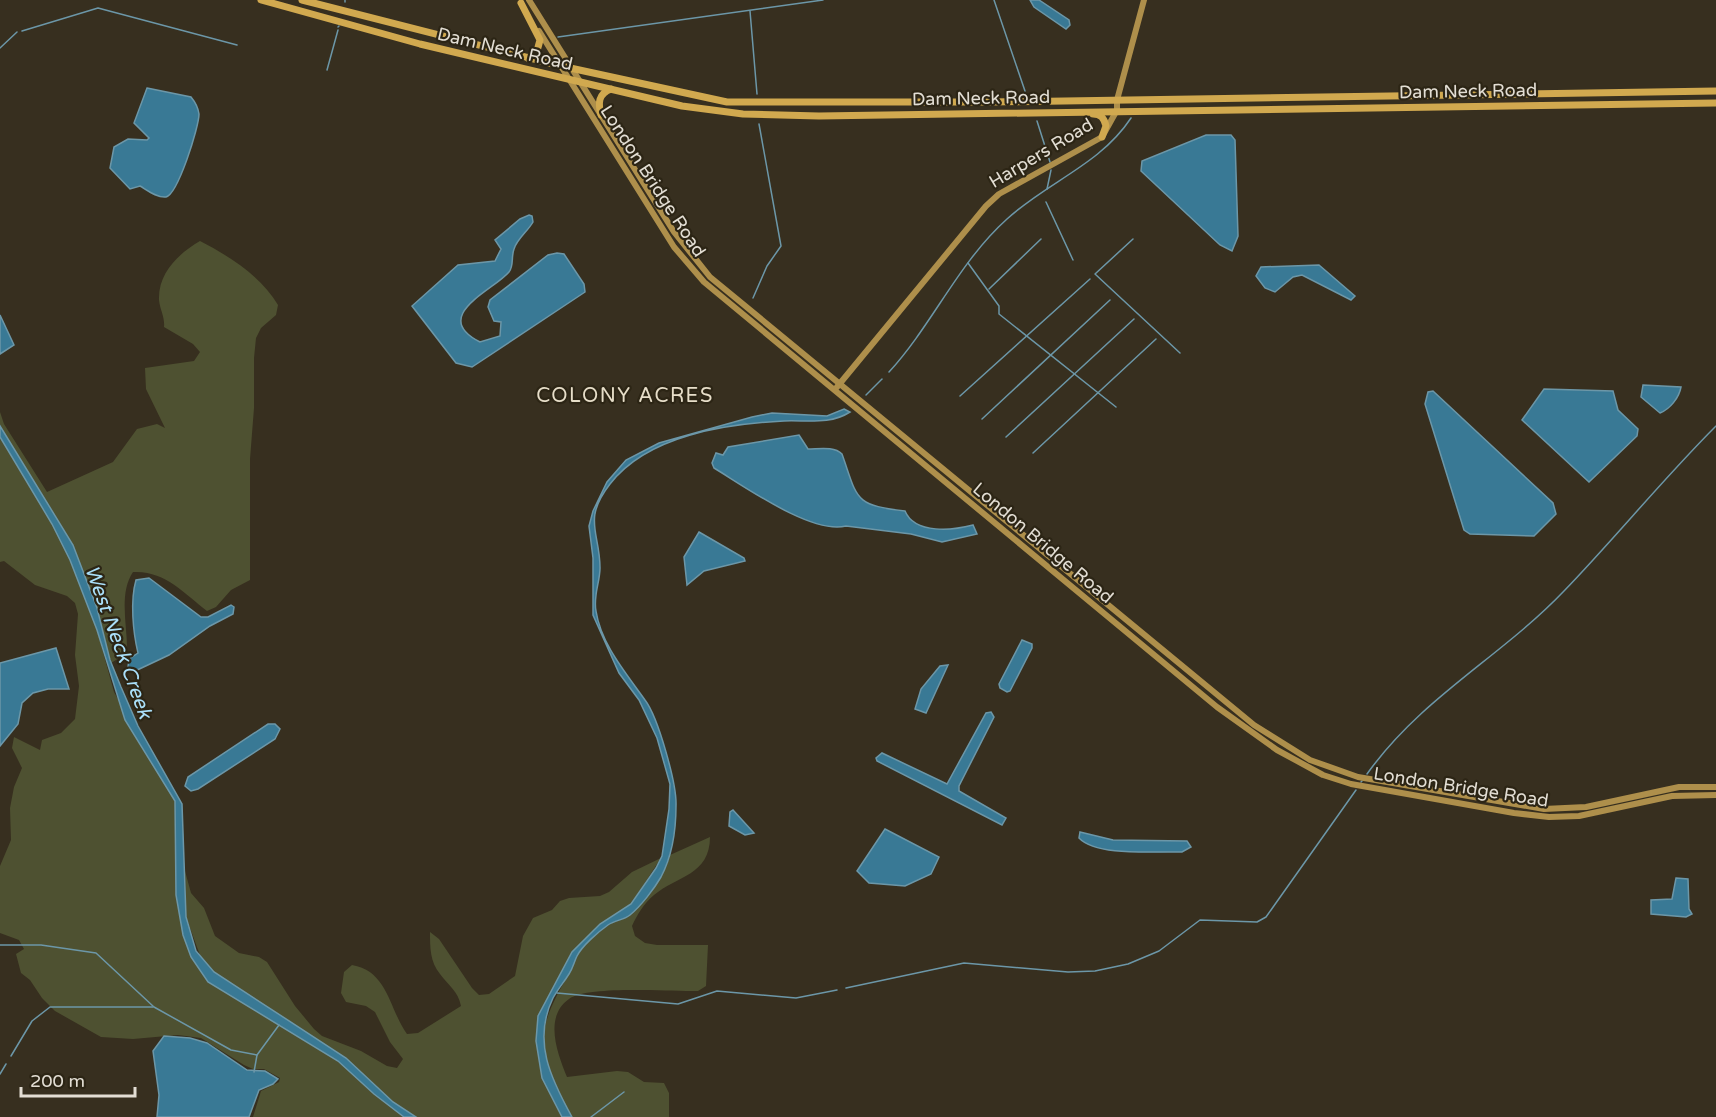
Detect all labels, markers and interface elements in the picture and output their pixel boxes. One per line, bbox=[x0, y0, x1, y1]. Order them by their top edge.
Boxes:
street label: Dam Neck Road bbox=[435, 23, 575, 75]
street label: Dam Neck Road bbox=[1399, 79, 1537, 103]
street label: Dam Neck Road bbox=[912, 86, 1050, 110]
street label: London Bridge Road bbox=[596, 101, 710, 261]
street label: Harpers Road bbox=[985, 113, 1097, 193]
district label: COLONY ACRES bbox=[536, 384, 714, 408]
street label: London Bridge Road bbox=[968, 478, 1118, 608]
water label: West Neck Creek bbox=[79, 562, 158, 724]
street label: London Bridge Road bbox=[1372, 762, 1550, 812]
scale bar bbox=[21, 1060, 135, 1098]
text: 200 m bbox=[30, 1070, 85, 1092]

